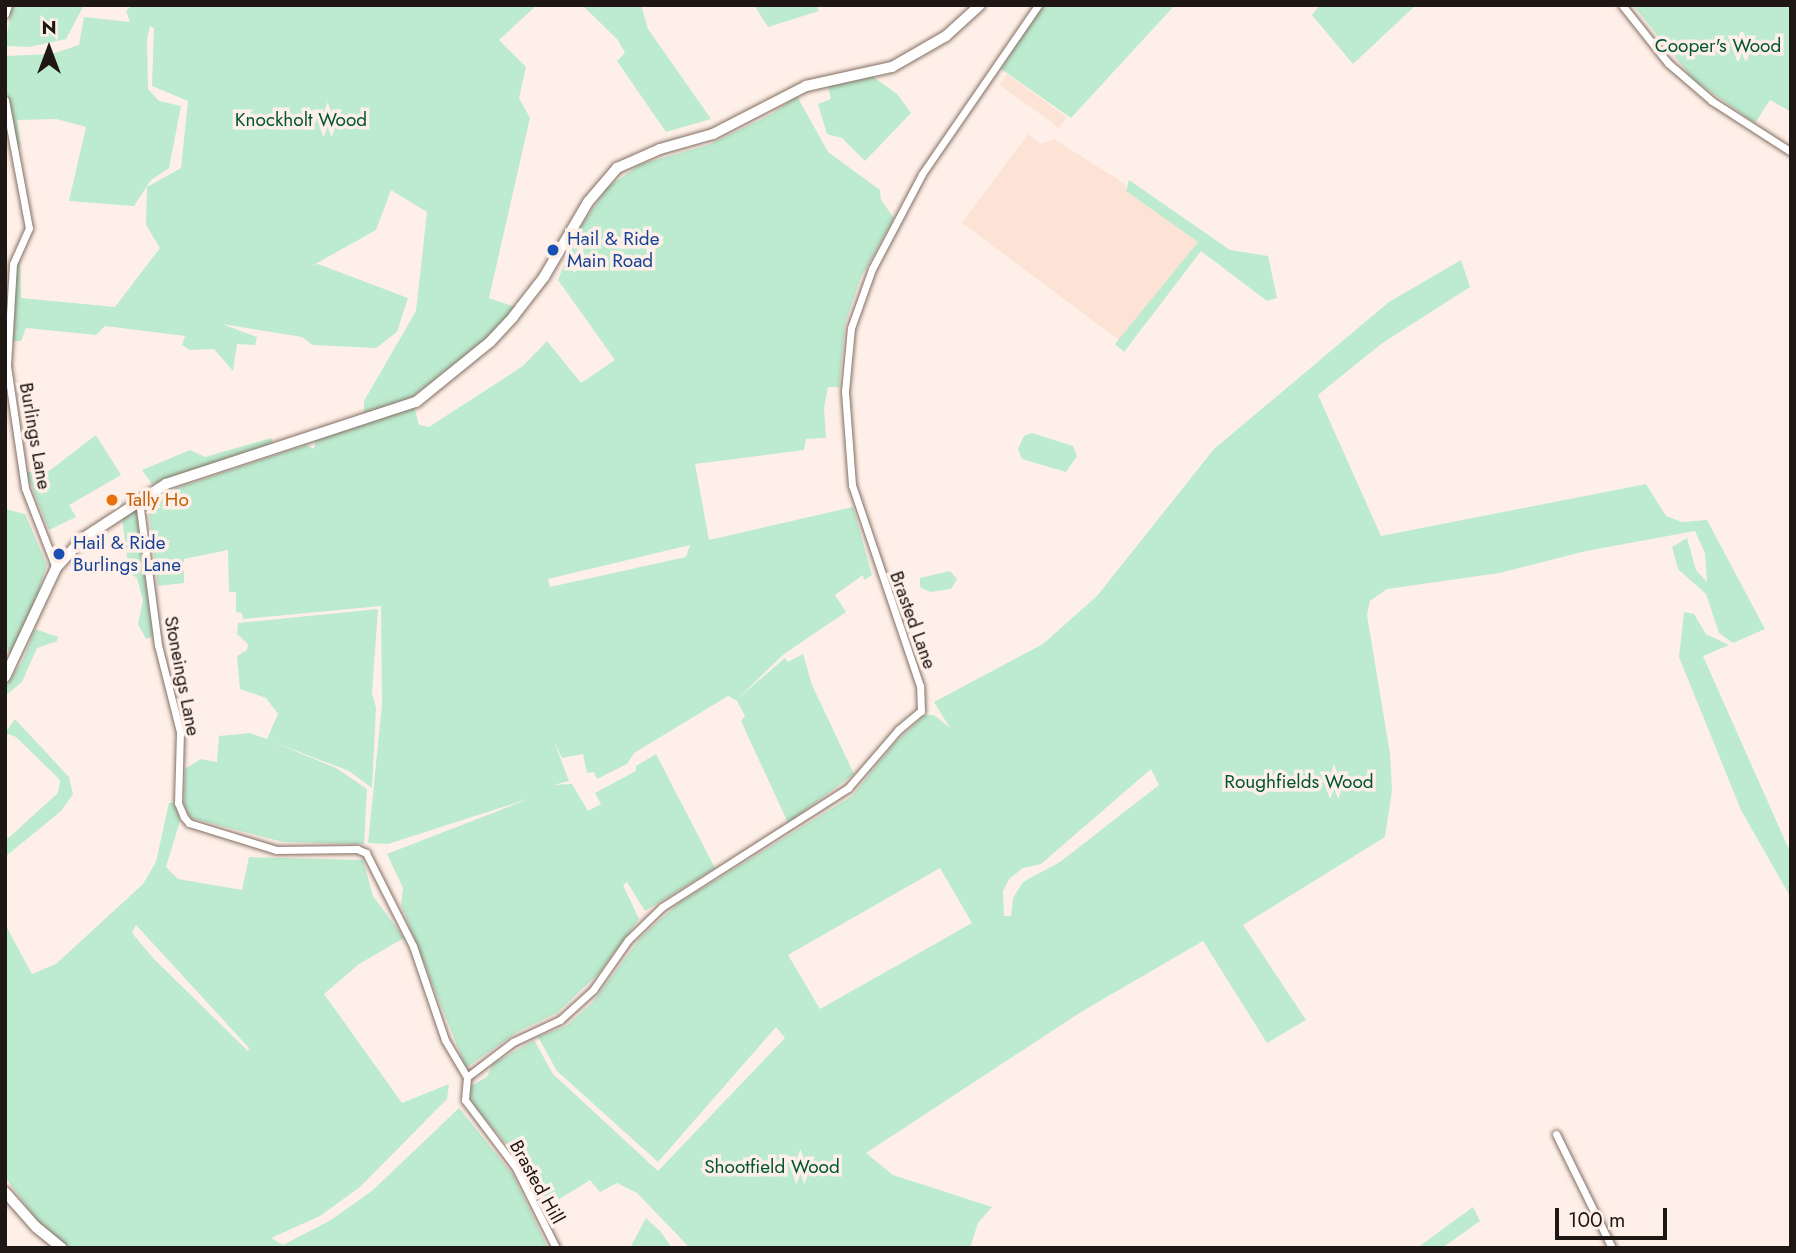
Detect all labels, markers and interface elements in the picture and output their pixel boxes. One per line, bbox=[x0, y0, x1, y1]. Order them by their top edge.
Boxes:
north arrow bbox=[14, 14, 84, 84]
text: N bbox=[41, 14, 57, 41]
park label: Cooper's Wood bbox=[1655, 35, 1781, 57]
park label: Knockholt Wood bbox=[235, 109, 367, 131]
place label: Hail & Ride Main Road bbox=[567, 228, 659, 272]
marker: Hail & Ride Main Road bbox=[545, 242, 561, 258]
street label: Burlings Lane bbox=[14, 381, 56, 491]
place label: Tally Ho bbox=[126, 489, 189, 511]
marker: Tally Ho bbox=[104, 492, 120, 508]
place label: Hail & Ride Burlings Lane bbox=[73, 532, 181, 576]
marker: Hail & Ride Burlings Lane bbox=[51, 546, 67, 562]
street label: Brasted Lane bbox=[885, 568, 941, 672]
street label: Stoneings Lane bbox=[159, 614, 205, 738]
park label: Roughfields Wood bbox=[1224, 771, 1374, 793]
street label: Brasted Hill bbox=[505, 1136, 569, 1228]
park label: Shootfield Wood bbox=[704, 1156, 840, 1178]
scale bar bbox=[1558, 1194, 1670, 1238]
text: 100 m bbox=[1568, 1205, 1625, 1235]

